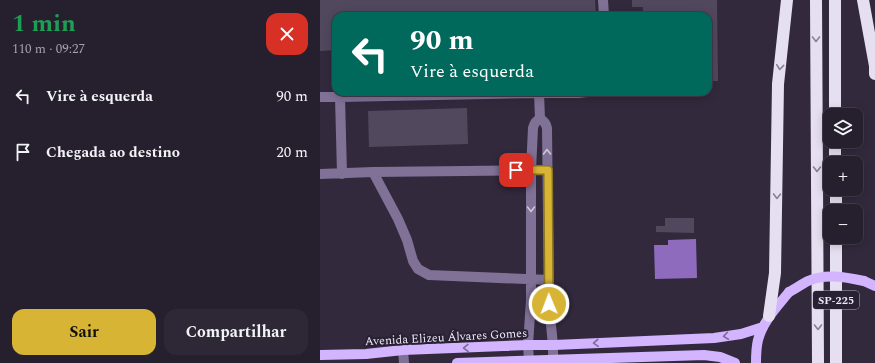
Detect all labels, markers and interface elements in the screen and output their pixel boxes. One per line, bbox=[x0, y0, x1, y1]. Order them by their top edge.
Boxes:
text: 1 min bbox=[12, 6, 76, 42]
button: close bbox=[266, 13, 308, 55]
text: 90 m bbox=[410, 19, 474, 62]
icon: left bbox=[344, 28, 396, 80]
one-way arrow bbox=[812, 36, 820, 42]
text: 110 m · 09:27 bbox=[12, 39, 85, 59]
text: Vire à esquerda bbox=[410, 58, 534, 85]
one-way arrow bbox=[775, 64, 784, 70]
icon: left bbox=[12, 85, 34, 107]
text: Vire à esquerda bbox=[46, 85, 153, 108]
text: 90 m bbox=[276, 85, 308, 108]
map controls bbox=[823, 108, 863, 244]
button: layers bbox=[823, 108, 863, 148]
icon: arrive bbox=[12, 141, 34, 163]
text: Chegada ao destino bbox=[46, 141, 180, 164]
text: 20 m bbox=[276, 141, 308, 164]
one-way arrow bbox=[543, 149, 551, 155]
pin bbox=[499, 153, 533, 187]
button: + bbox=[823, 156, 863, 196]
icon: arrive bbox=[505, 159, 527, 181]
one-way arrow bbox=[813, 166, 821, 172]
one-way arrow bbox=[773, 193, 781, 199]
button: − bbox=[823, 204, 863, 244]
one-way arrow bbox=[527, 206, 535, 212]
position arrow bbox=[528, 283, 570, 325]
road number: SP-225 bbox=[813, 291, 859, 309]
button: Sair bbox=[12, 309, 156, 355]
button: Compartilhar bbox=[164, 309, 308, 355]
street label: Avenida Elizeu Álvares Gomes bbox=[364, 324, 528, 351]
one-way arrow bbox=[814, 324, 822, 330]
one-way arrow bbox=[723, 331, 729, 340]
one-way arrow bbox=[593, 339, 599, 347]
one-way arrow bbox=[463, 343, 469, 352]

